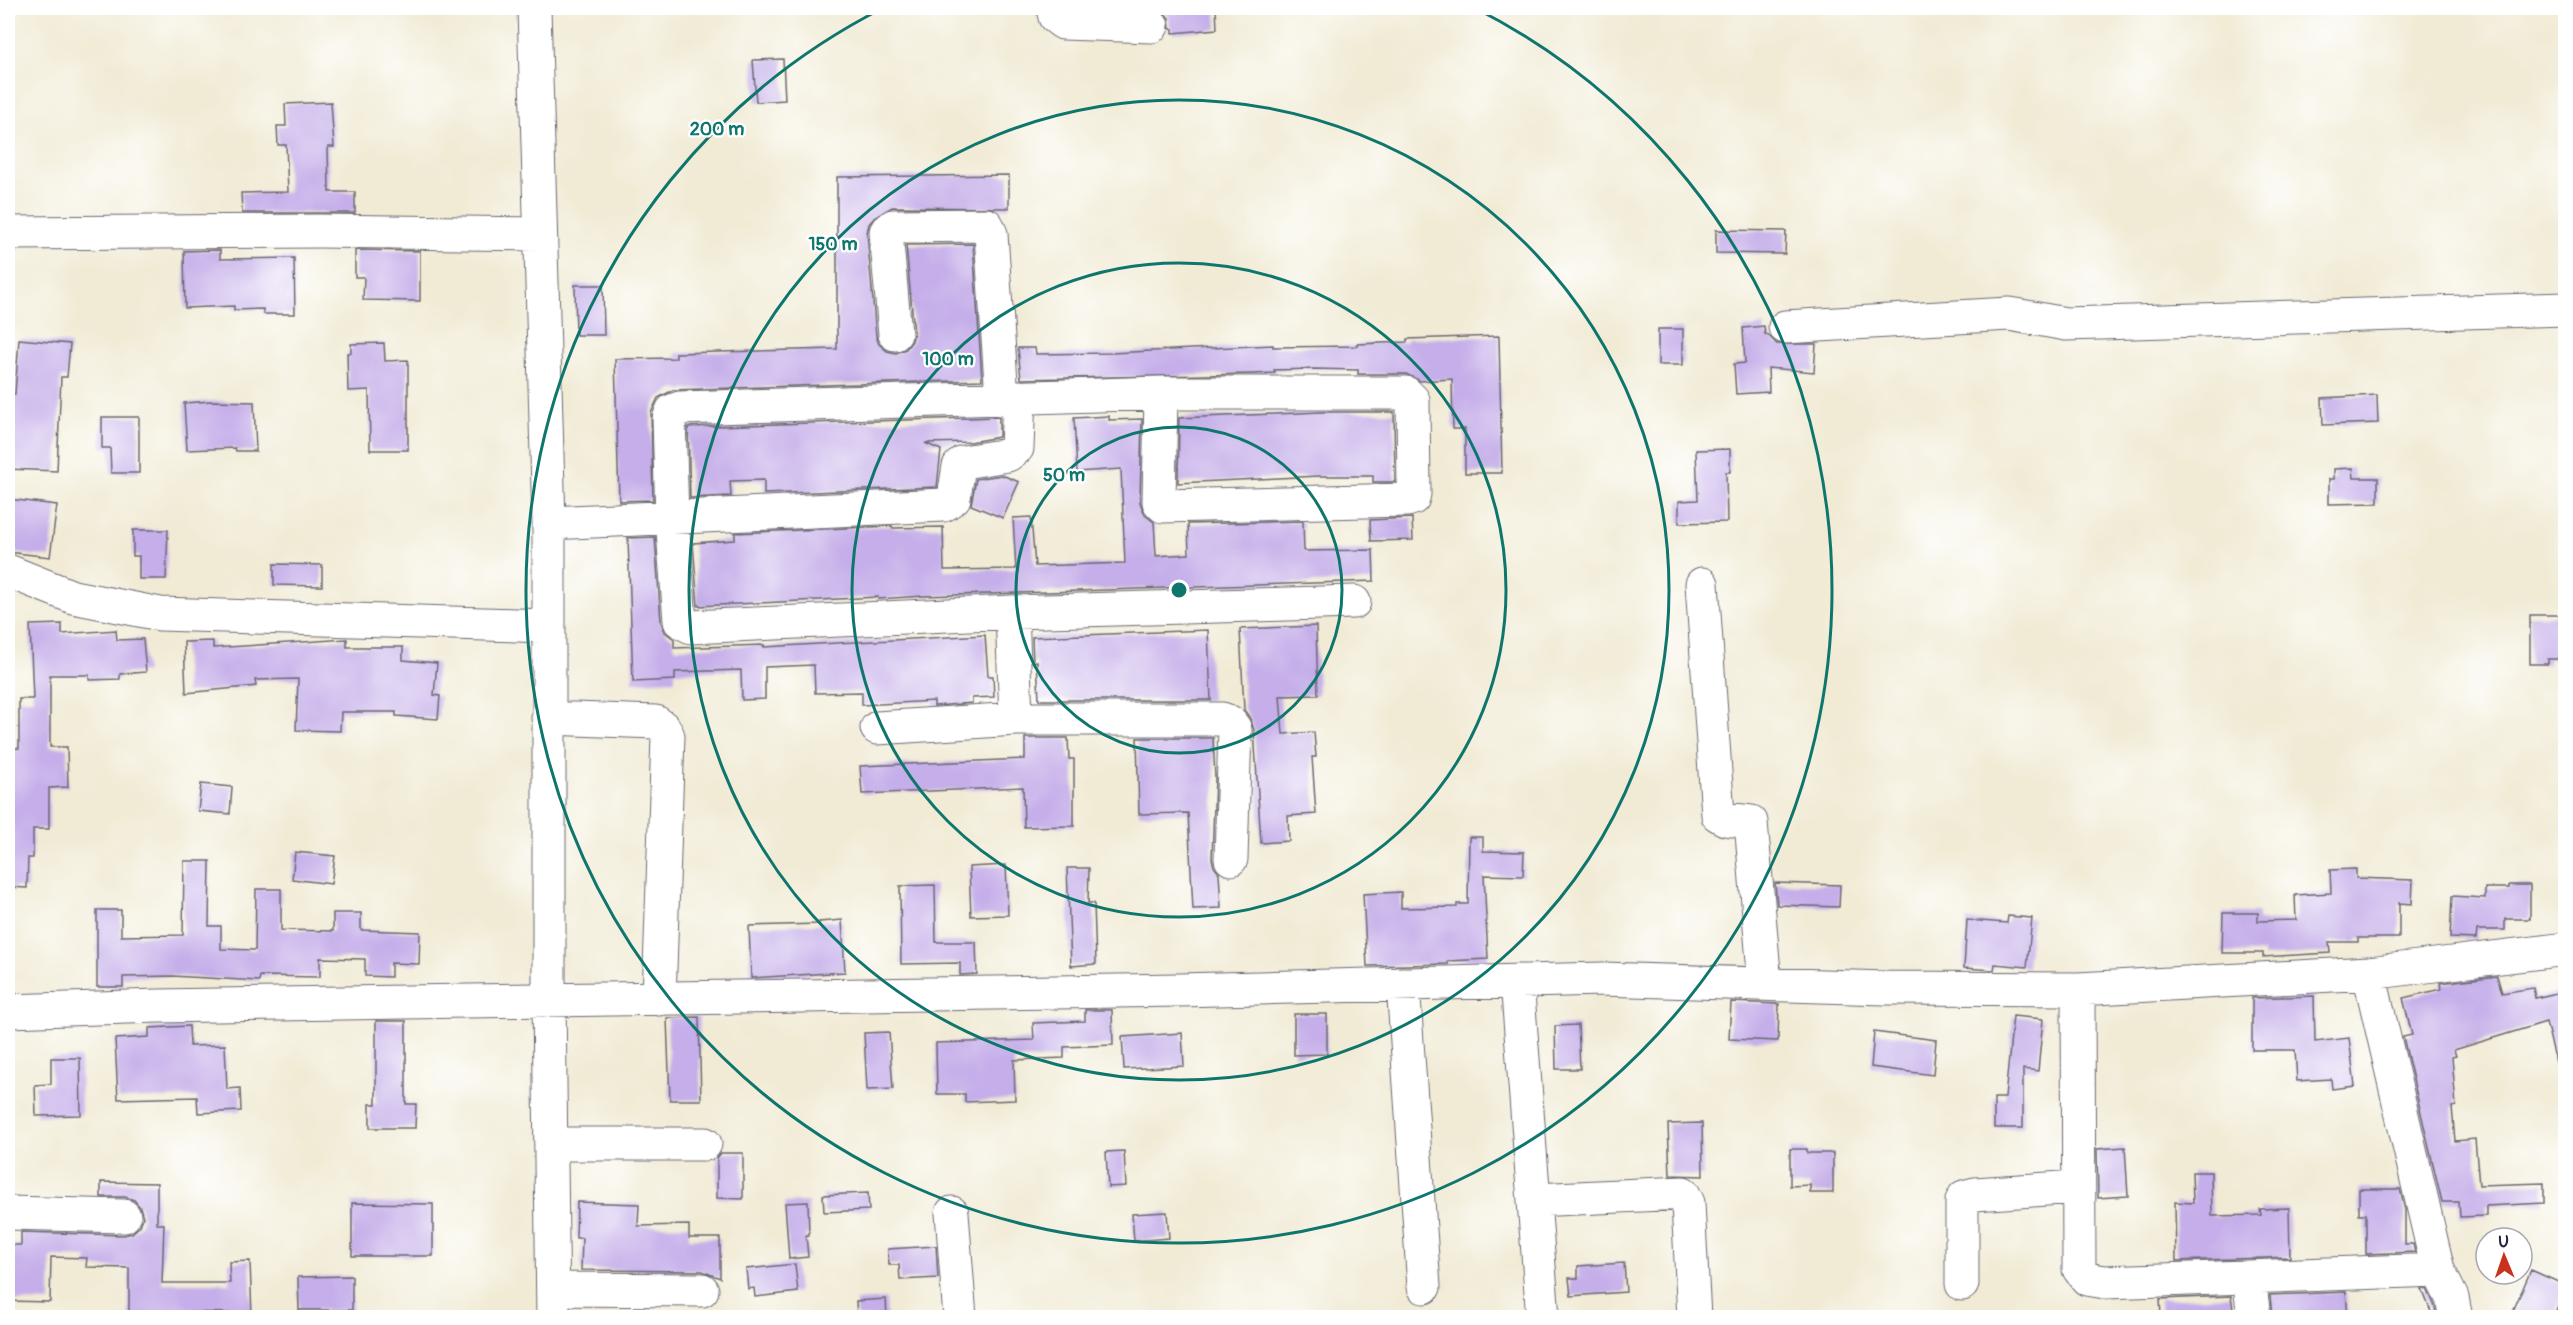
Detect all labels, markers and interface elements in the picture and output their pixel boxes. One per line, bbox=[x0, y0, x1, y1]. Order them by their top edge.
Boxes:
text: 200 m bbox=[690, 118, 744, 141]
text: 150 m bbox=[809, 233, 858, 256]
text: 100 m bbox=[922, 348, 974, 371]
text: 50 m bbox=[1043, 464, 1085, 487]
centre of rings bbox=[1169, 580, 1189, 600]
north arrow bbox=[2474, 1226, 2534, 1286]
text: U bbox=[2498, 1232, 2510, 1252]

